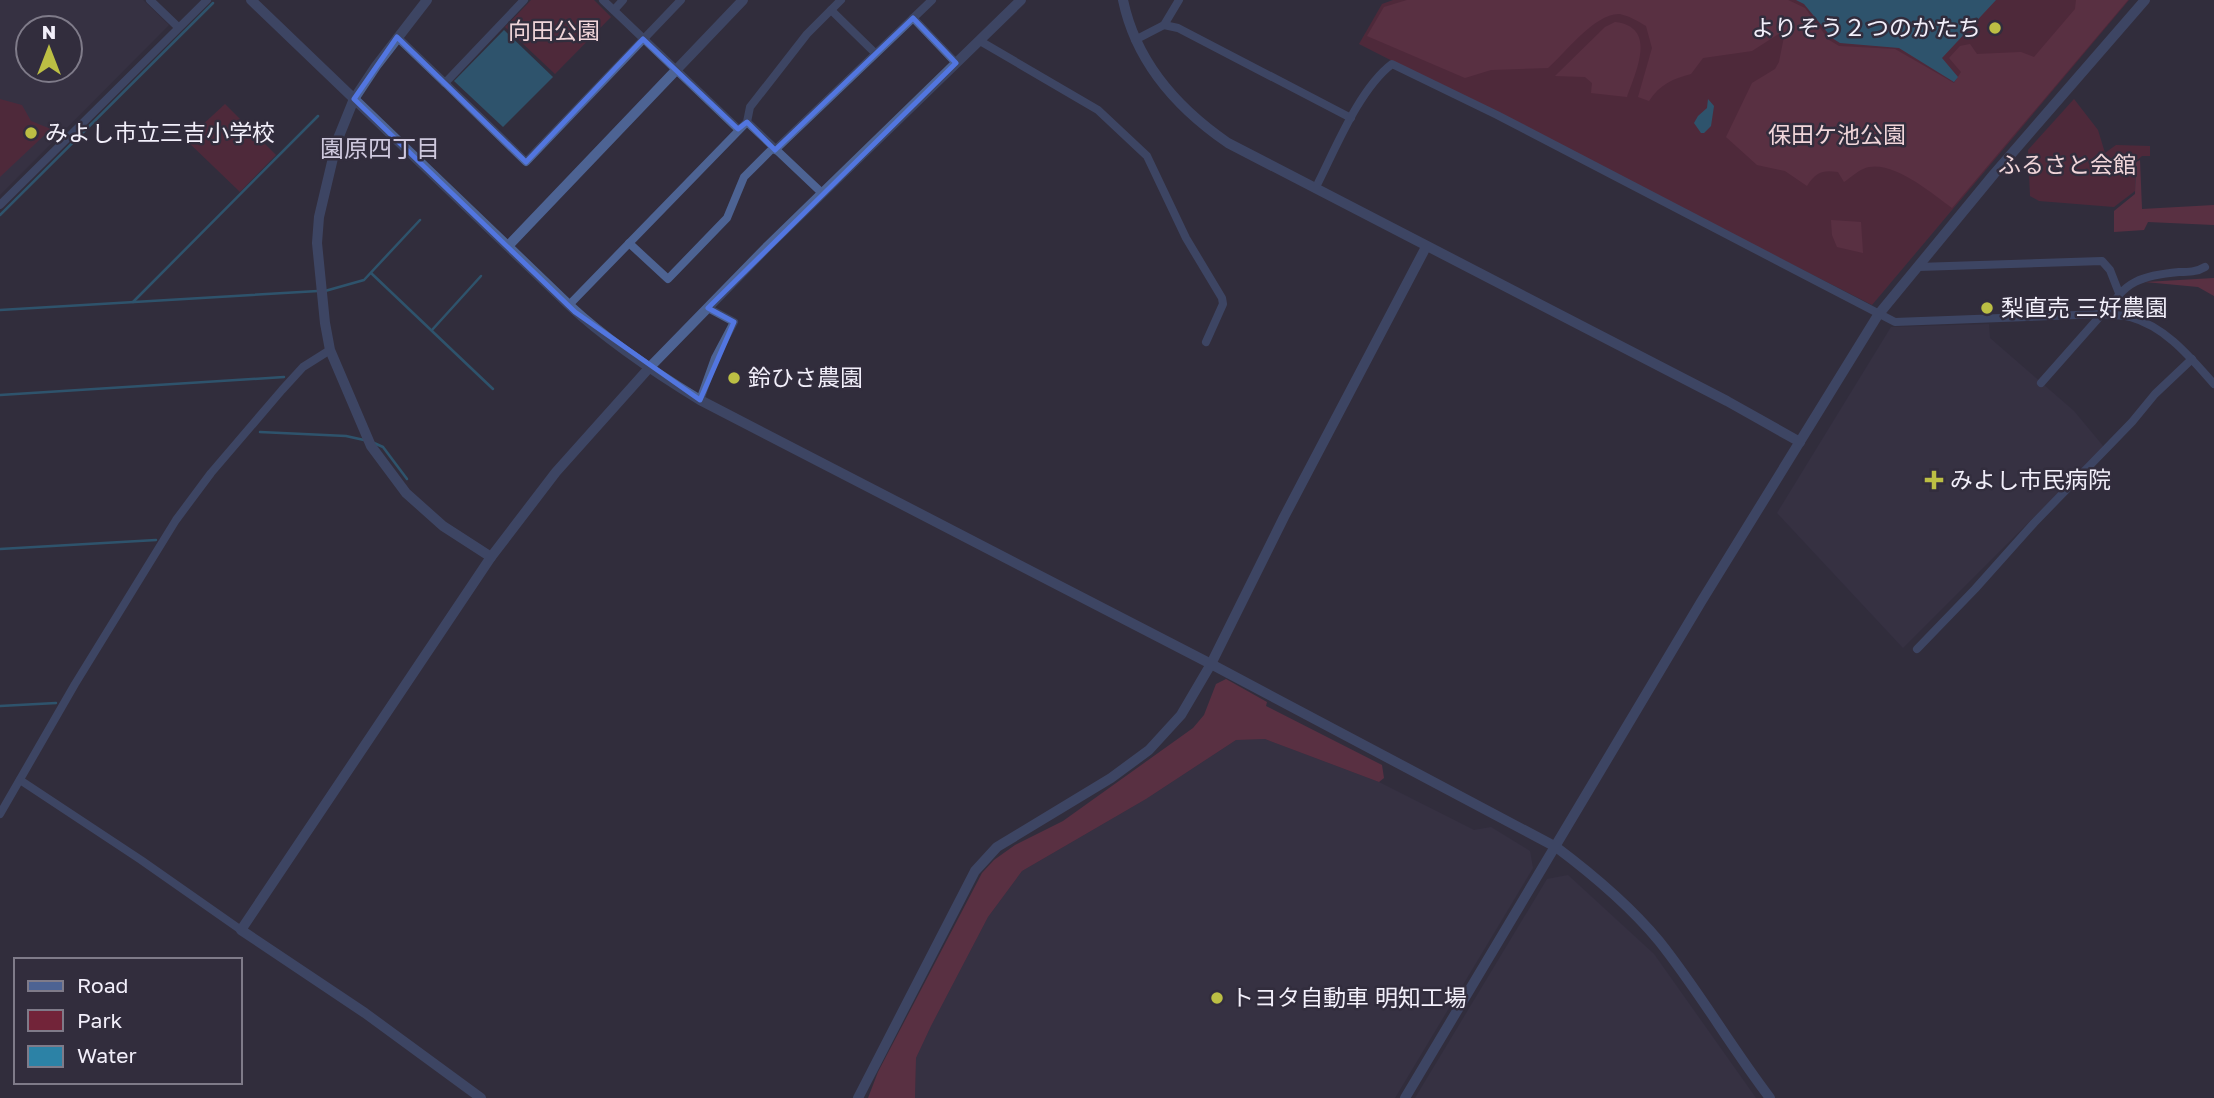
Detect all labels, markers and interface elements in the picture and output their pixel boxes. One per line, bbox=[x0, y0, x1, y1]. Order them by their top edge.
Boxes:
place label: よりそう２つのかたち bbox=[1751, 13, 1981, 41]
north arrow bbox=[14, 14, 84, 84]
park label: 向田公園 bbox=[508, 16, 600, 44]
text: N bbox=[42, 20, 56, 43]
marker: よりそう２つのかたち bbox=[1987, 20, 2003, 36]
place label: みよし市立三吉小学校 bbox=[45, 118, 275, 146]
park label: 保田ケ池公園 bbox=[1768, 120, 1906, 148]
marker: みよし市立三吉小学校 bbox=[23, 125, 39, 141]
district label: 園原四丁目 bbox=[320, 133, 440, 162]
park label: ふるさと会館 bbox=[1998, 150, 2136, 178]
place label: 梨直売 三好農園 bbox=[2001, 293, 2168, 321]
marker: 梨直売 三好農園 bbox=[1979, 300, 1995, 316]
place label: 鈴ひさ農園 bbox=[748, 363, 863, 391]
marker: 鈴ひさ農園 bbox=[726, 370, 742, 386]
place label: みよし市民病院 bbox=[1950, 465, 2111, 493]
marker: みよし市民病院 bbox=[1924, 470, 1944, 490]
legend bbox=[14, 958, 242, 1084]
text: Road bbox=[77, 972, 128, 998]
place label: トヨタ自動車 明知工場 bbox=[1231, 983, 1467, 1011]
marker: トヨタ自動車 明知工場 bbox=[1209, 990, 1225, 1006]
text: Park bbox=[77, 1007, 123, 1033]
text: Water bbox=[77, 1042, 137, 1068]

